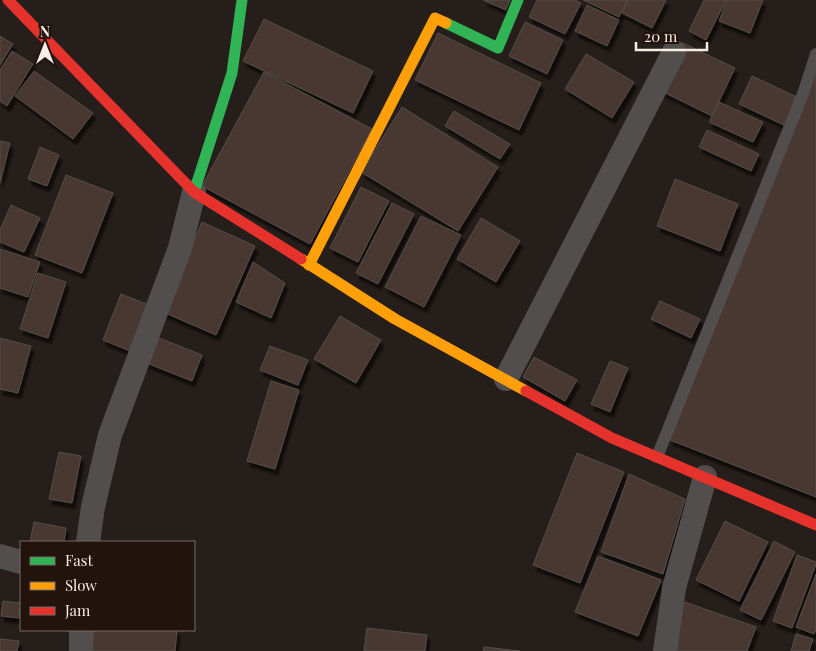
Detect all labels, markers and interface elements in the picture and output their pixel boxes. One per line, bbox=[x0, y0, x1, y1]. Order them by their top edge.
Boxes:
north arrow bbox=[20, 20, 70, 70]
scale bar bbox=[636, 20, 707, 52]
text: N bbox=[40, 22, 50, 41]
text: 20 m bbox=[644, 26, 678, 46]
legend bbox=[20, 541, 195, 631]
text: Fast bbox=[65, 550, 94, 570]
text: Slow bbox=[65, 575, 97, 595]
text: Jam bbox=[64, 600, 91, 620]

